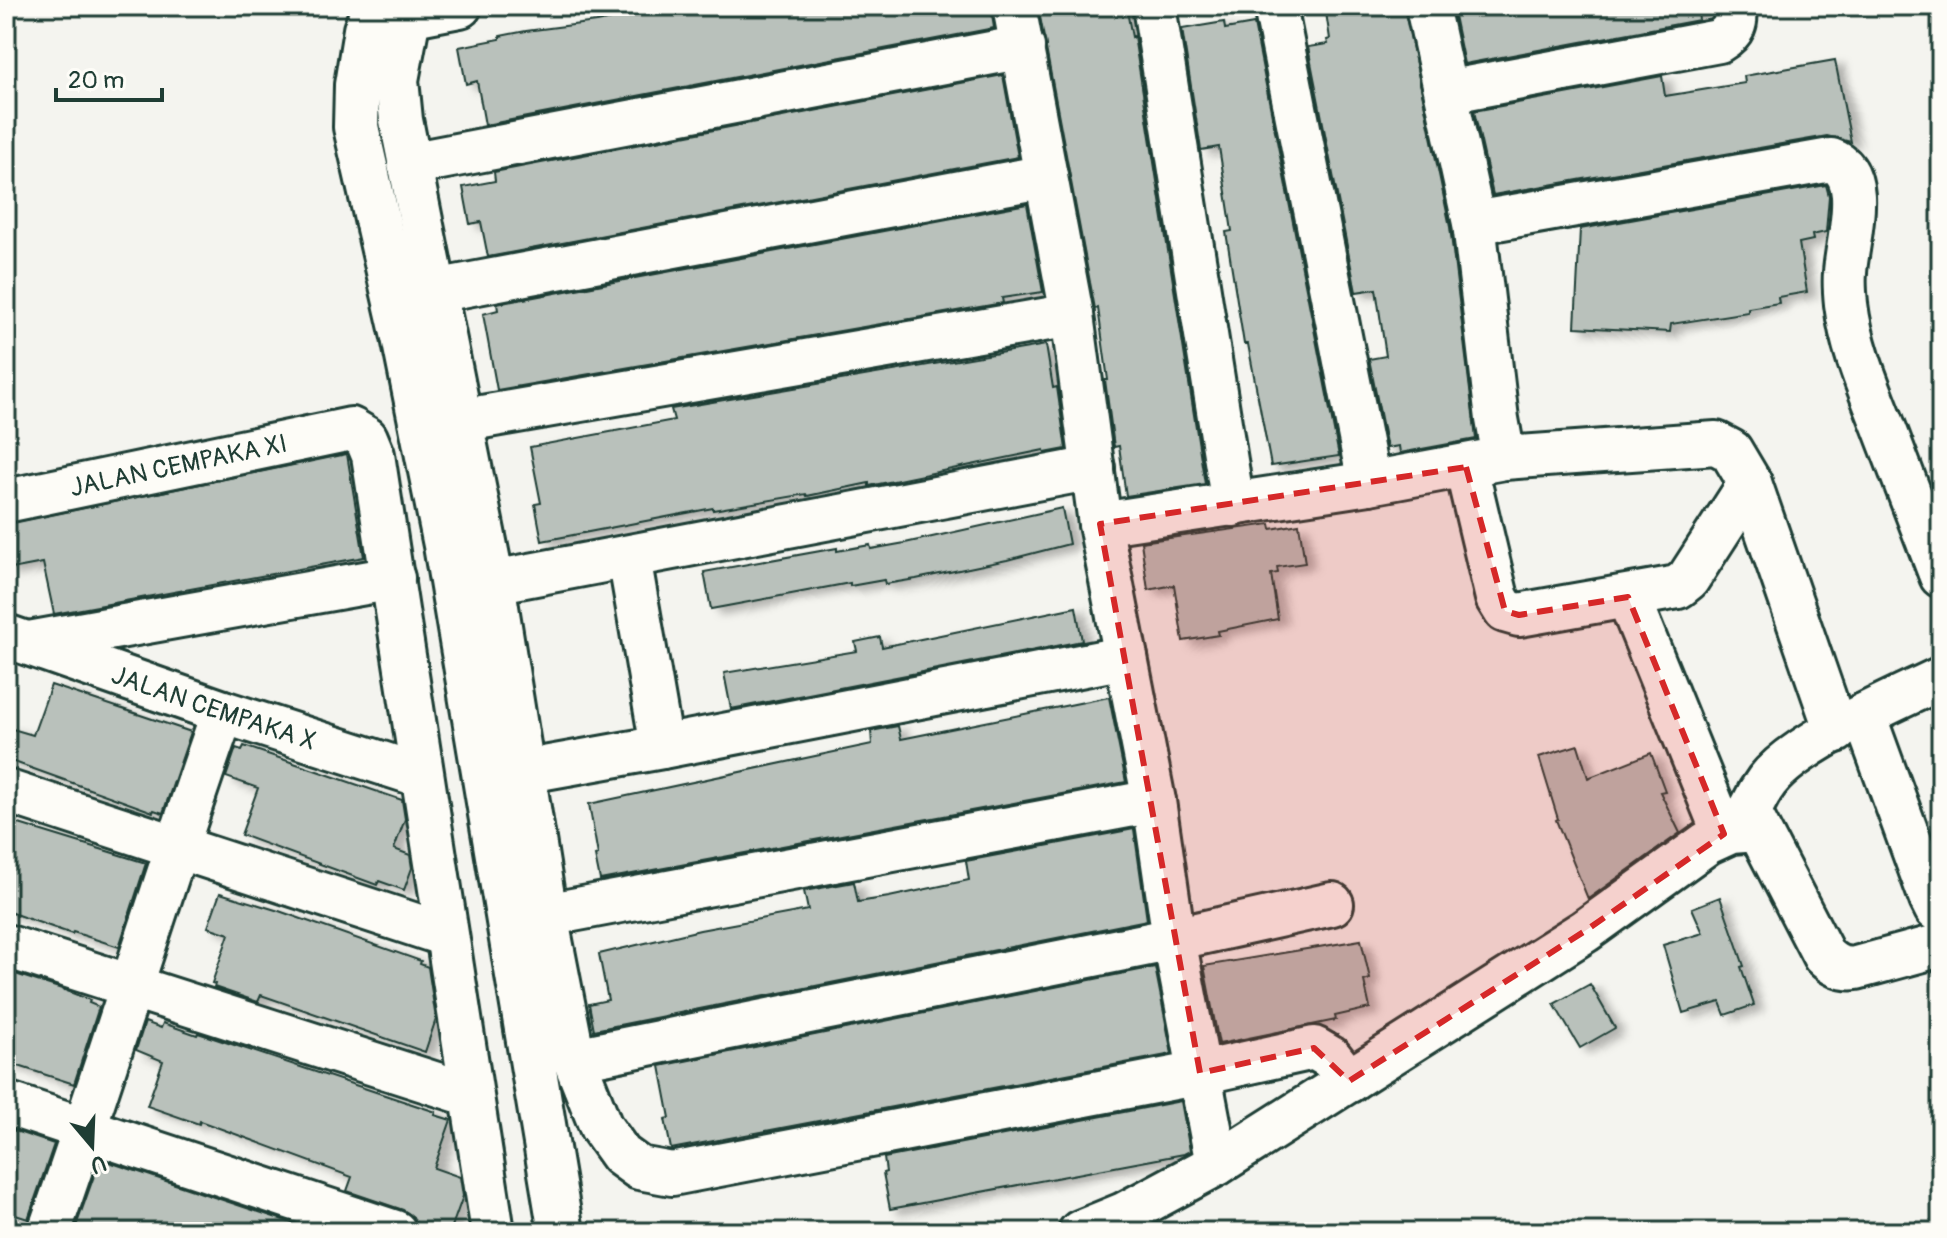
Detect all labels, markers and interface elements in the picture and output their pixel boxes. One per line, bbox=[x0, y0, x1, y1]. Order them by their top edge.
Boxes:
scale bar bbox=[56, 52, 162, 102]
text: 20 m bbox=[68, 66, 124, 95]
street label: JALAN CEMPAKA XI bbox=[67, 428, 290, 504]
street label: JALAN CEMPAKA X bbox=[107, 659, 320, 758]
north arrow bbox=[52, 1106, 132, 1186]
text: U bbox=[87, 1148, 110, 1180]

